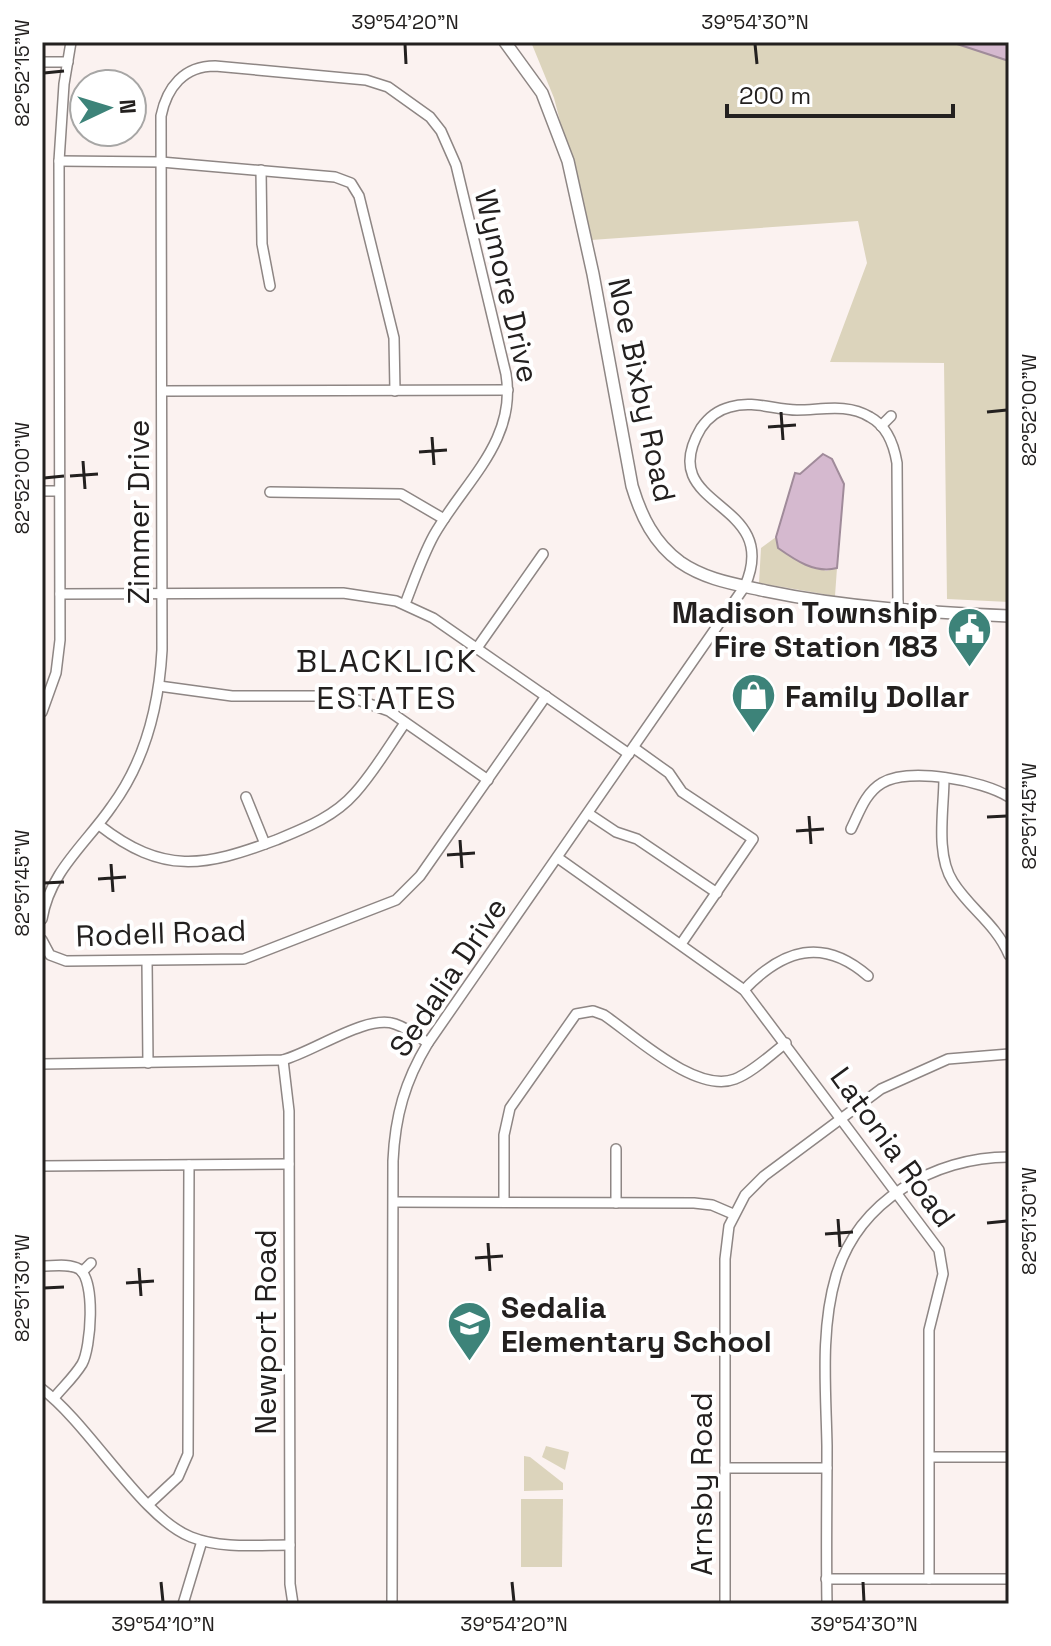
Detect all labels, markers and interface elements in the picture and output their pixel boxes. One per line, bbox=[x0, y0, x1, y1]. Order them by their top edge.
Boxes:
text: 39°54'20"N bbox=[351, 9, 459, 35]
text: 39°54'30"N bbox=[701, 9, 809, 35]
text: 82°52'15"W bbox=[9, 19, 35, 127]
north arrow bbox=[68, 68, 148, 148]
scale bar bbox=[727, 68, 953, 118]
text: 200 m bbox=[739, 80, 811, 111]
text: N bbox=[113, 98, 142, 115]
street label: Wymore Drive bbox=[466, 186, 548, 386]
street label: Noe Bixby Road bbox=[599, 274, 685, 506]
text: 82°52'00"W bbox=[1016, 354, 1042, 466]
street label: Zimmer Drive bbox=[119, 420, 158, 604]
text: 82°52'00"W bbox=[9, 422, 35, 534]
place label: Madison Township Fire Station 183 bbox=[672, 593, 938, 666]
public building icon: Madison Township Fire Station 183 bbox=[945, 605, 993, 668]
district label: BLACKLICK ESTATES bbox=[296, 641, 478, 718]
shop icon: Family Dollar bbox=[730, 672, 778, 735]
place label: Family Dollar bbox=[785, 677, 969, 716]
text: 82°51'45"W bbox=[1016, 763, 1042, 869]
text: 82°51'45"W bbox=[9, 830, 35, 936]
street label: Sedalia Drive bbox=[380, 890, 516, 1064]
street label: Rodell Road bbox=[75, 911, 247, 955]
street label: Latonia Road bbox=[822, 1059, 964, 1235]
text: 82°51'30"W bbox=[1016, 1167, 1042, 1275]
street label: Newport Road bbox=[246, 1229, 285, 1435]
text: 82°51'30"W bbox=[9, 1234, 35, 1342]
place label: Sedalia Elementary School bbox=[501, 1288, 772, 1361]
school or university icon: Sedalia Elementary School bbox=[446, 1300, 494, 1363]
street label: Arnsby Road bbox=[682, 1392, 721, 1576]
text: 39°54'10"N bbox=[111, 1611, 215, 1637]
text: 39°54'20"N bbox=[460, 1611, 568, 1637]
text: 39°54'30"N bbox=[810, 1611, 918, 1637]

